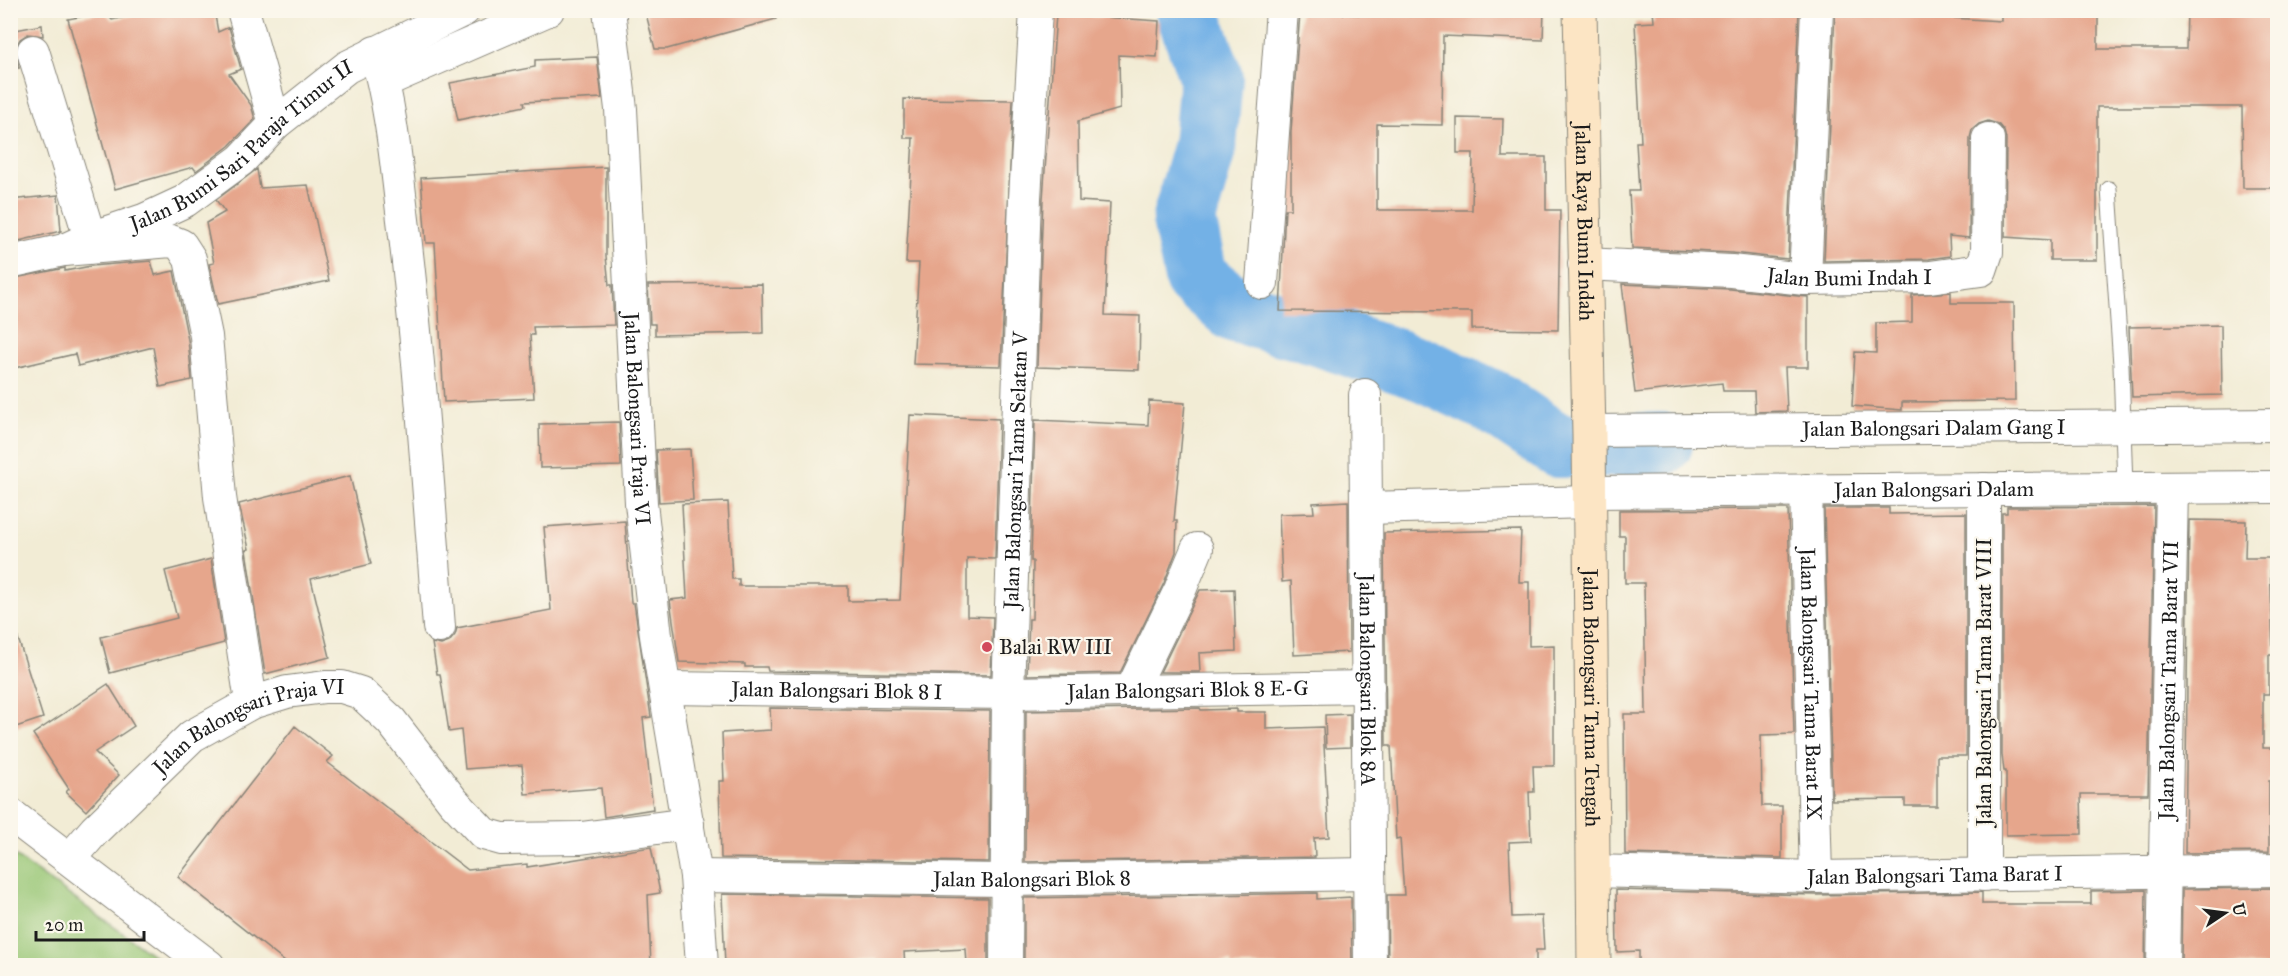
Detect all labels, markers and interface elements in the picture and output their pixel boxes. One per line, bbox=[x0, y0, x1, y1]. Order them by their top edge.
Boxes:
street label: Jalan Bumi Sari Paraja Timur II bbox=[125, 53, 357, 237]
street label: Jalan Raya Bumi Indah bbox=[1569, 120, 1600, 322]
street label: Jalan Bumi Indah I bbox=[1764, 262, 1932, 292]
street label: Jalan Balongsari Praja VI bbox=[618, 310, 656, 527]
street label: Jalan Balongsari Tama Selatan V bbox=[998, 330, 1033, 611]
street label: Jalan Balongsari Dalam Gang I bbox=[1800, 414, 2066, 442]
street label: Jalan Balongsari Dalam bbox=[1832, 476, 2034, 503]
street label: Jalan Balongsari Tama Barat VIII bbox=[1971, 538, 1997, 828]
street label: Jalan Balongsari Tama Barat VII bbox=[2153, 540, 2184, 822]
street label: Jalan Balongsari Tama Barat IX bbox=[1794, 546, 1828, 820]
street label: Jalan Balongsari Tama Tengah bbox=[1577, 566, 1606, 828]
street label: Jalan Balongsari Blok 8A bbox=[1354, 572, 1381, 786]
place label: Balai RW III bbox=[999, 634, 1112, 660]
marker: Balai RW III bbox=[980, 640, 994, 654]
street label: Jalan Balongsari Praja VI bbox=[146, 674, 345, 781]
street label: Jalan Balongsari Blok 8 E-G bbox=[1065, 675, 1309, 705]
street label: Jalan Balongsari Blok 8 I bbox=[729, 676, 943, 705]
street label: Jalan Balongsari Tama Barat I bbox=[1805, 860, 2063, 890]
street label: Jalan Balongsari Blok 8 bbox=[931, 865, 1131, 893]
north arrow bbox=[2195, 883, 2255, 943]
text: U bbox=[2228, 901, 2250, 918]
scale bar bbox=[36, 904, 144, 942]
text: 20 m bbox=[45, 914, 83, 936]

